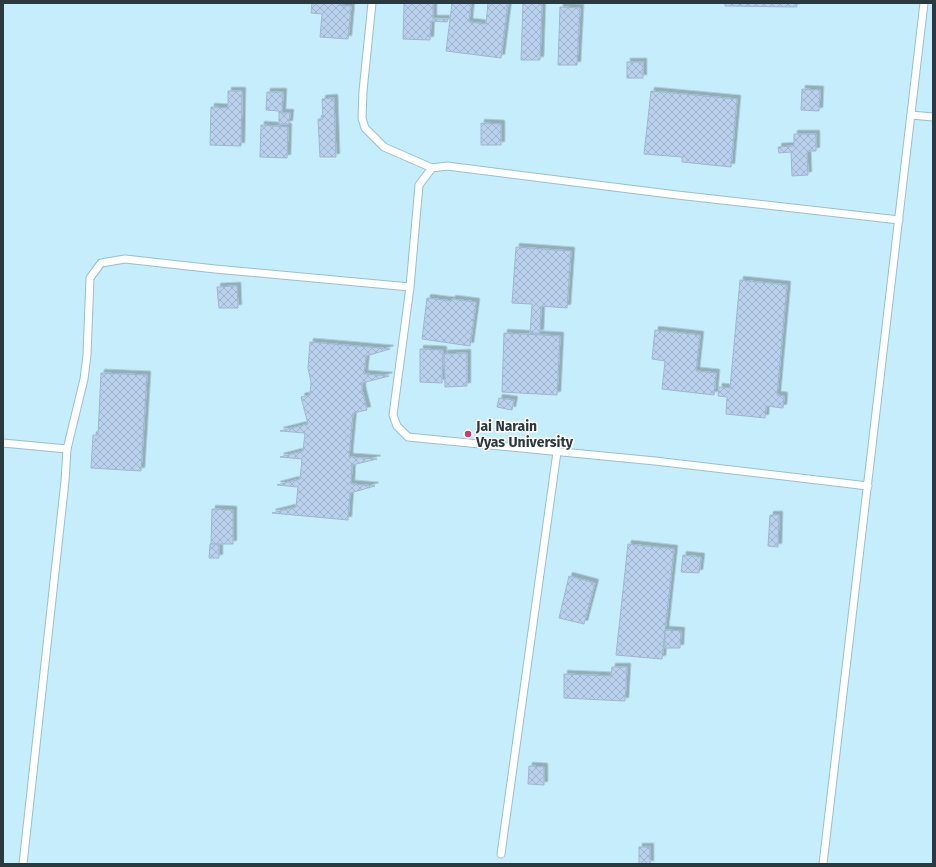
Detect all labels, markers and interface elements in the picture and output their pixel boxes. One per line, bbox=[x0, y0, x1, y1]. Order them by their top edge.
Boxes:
place label: Jai Narain Vyas University bbox=[475, 418, 574, 451]
marker: Jai Narain Vyas University bbox=[463, 429, 473, 439]

